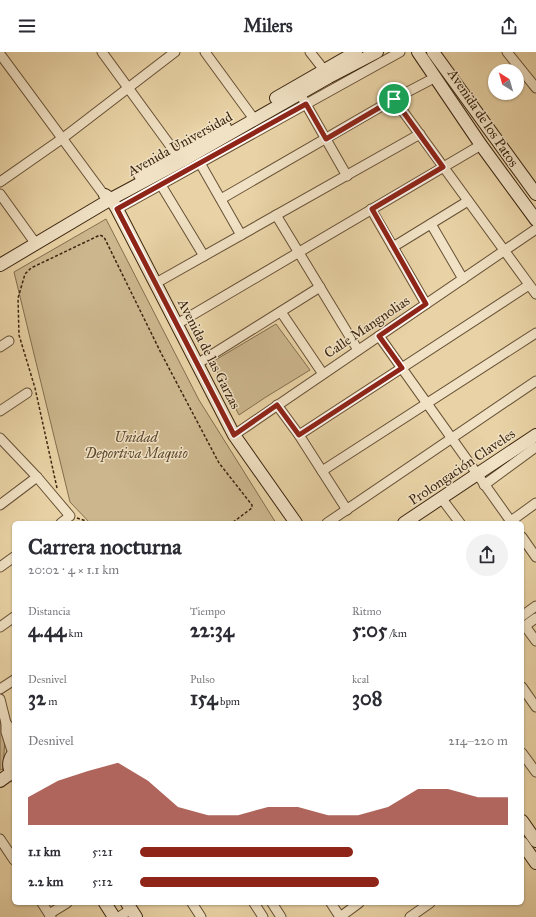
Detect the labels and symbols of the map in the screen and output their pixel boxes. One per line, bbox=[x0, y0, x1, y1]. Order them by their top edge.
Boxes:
north arrow bbox=[488, 64, 524, 100]
street label: Avenida de los Patos bbox=[443, 65, 522, 170]
pin bbox=[377, 82, 411, 116]
street label: Avenida Universidad bbox=[124, 108, 235, 180]
street label: Calle Mangnolias bbox=[321, 292, 413, 362]
street label: Avenida de las Garzas bbox=[173, 295, 244, 412]
street label: Prolongación Claveles bbox=[406, 425, 518, 509]
park label: Unidad Deportiva Maquio bbox=[84, 429, 188, 463]

